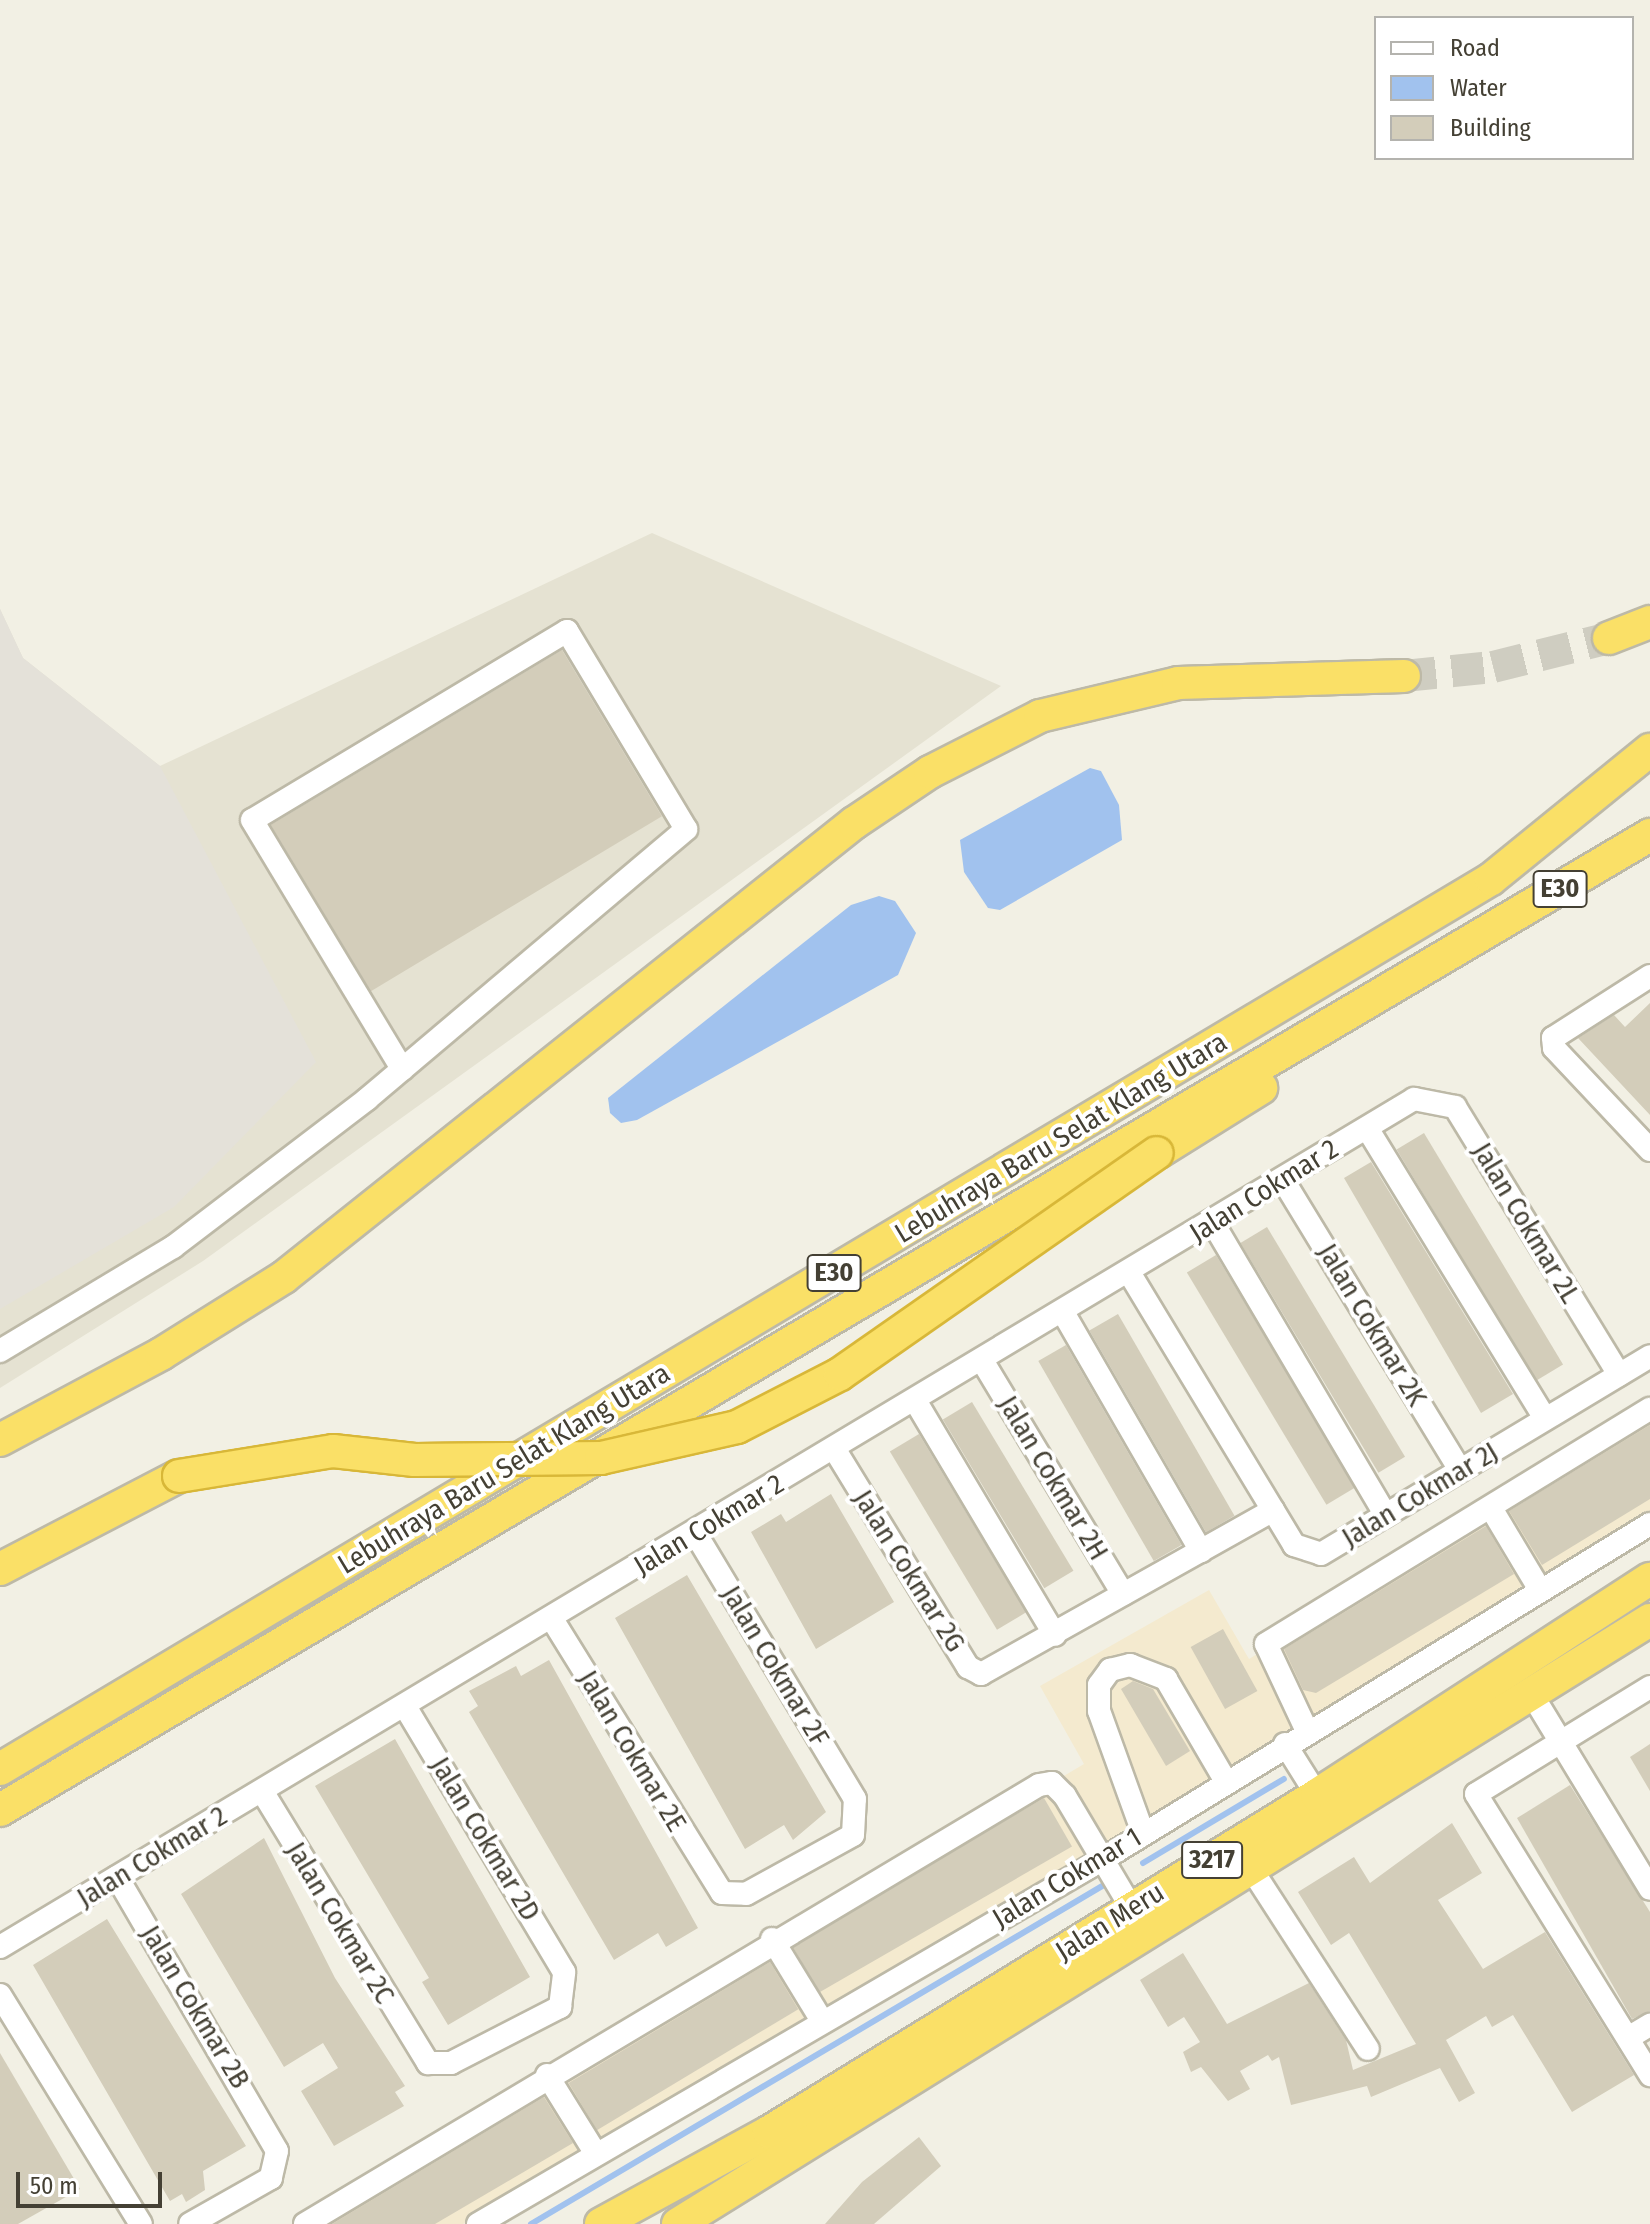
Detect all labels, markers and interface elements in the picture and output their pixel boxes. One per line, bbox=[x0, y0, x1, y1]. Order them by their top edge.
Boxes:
legend bbox=[1374, 16, 1634, 160]
text: Road bbox=[1450, 34, 1500, 62]
text: Water bbox=[1450, 74, 1507, 102]
text: Building bbox=[1450, 114, 1531, 142]
road number: E30 bbox=[1532, 867, 1588, 911]
street label: Lebuhraya Baru Selat Klang Utara bbox=[889, 1025, 1233, 1251]
street label: Jalan Cokmar 2 bbox=[1184, 1132, 1344, 1250]
street label: Jalan Cokmar 2L bbox=[1465, 1137, 1587, 1309]
street label: Jalan Cokmar 2K bbox=[1310, 1238, 1434, 1412]
road number: E30 bbox=[806, 1251, 862, 1295]
street label: Lebuhraya Baru Selat Klang Utara bbox=[332, 1356, 676, 1582]
street label: Jalan Cokmar 2H bbox=[991, 1390, 1115, 1566]
street label: Jalan Cokmar 2J bbox=[1336, 1435, 1504, 1555]
street label: Jalan Cokmar 2 bbox=[628, 1467, 790, 1583]
street label: Jalan Cokmar 2G bbox=[846, 1484, 972, 1658]
street label: Jalan Cokmar 2F bbox=[714, 1580, 836, 1752]
street label: Jalan Cokmar 2E bbox=[571, 1664, 693, 1838]
street label: Jalan Cokmar 2D bbox=[423, 1751, 547, 1927]
street label: Jalan Cokmar 2 bbox=[71, 1799, 233, 1915]
street label: Jalan Cokmar 1 bbox=[987, 1821, 1147, 1935]
street label: Jalan Cokmar 2C bbox=[279, 1836, 401, 2010]
road number: 3217 bbox=[1180, 1838, 1244, 1882]
street label: Jalan Meru bbox=[1050, 1876, 1170, 1968]
street label: Jalan Cokmar 2B bbox=[133, 1919, 257, 2095]
scale bar bbox=[20, 2156, 166, 2206]
text: 50 m bbox=[30, 2172, 78, 2200]

